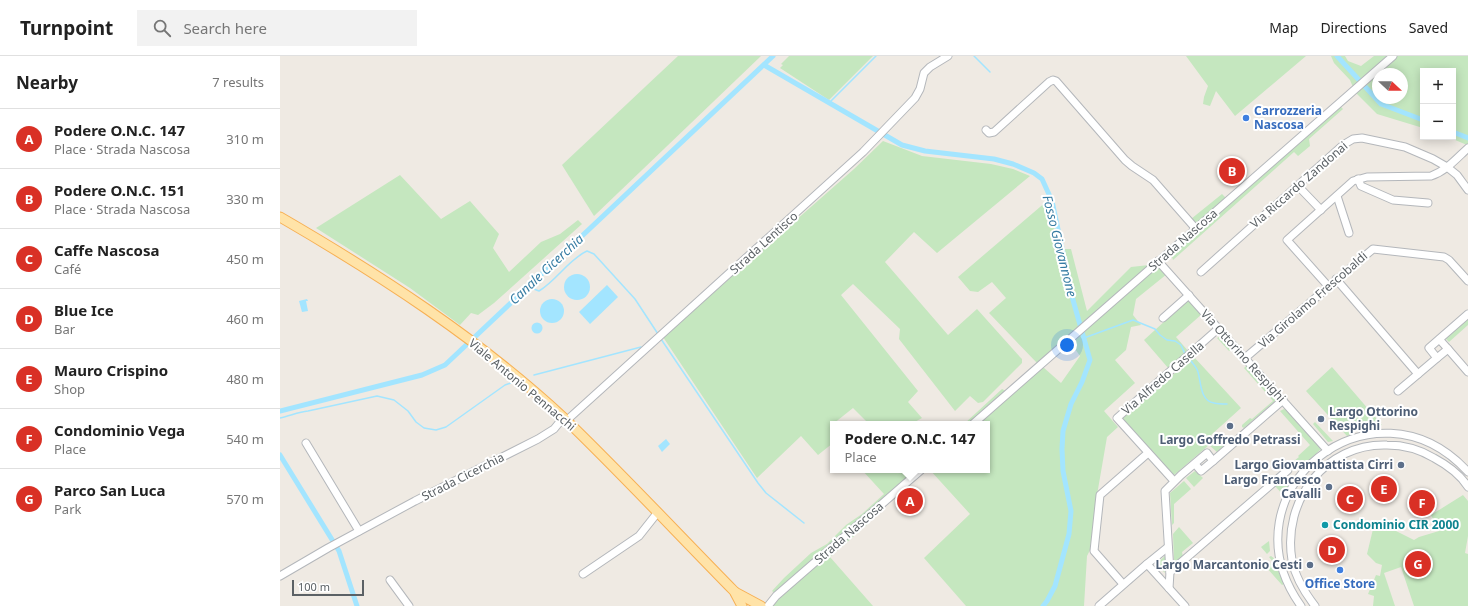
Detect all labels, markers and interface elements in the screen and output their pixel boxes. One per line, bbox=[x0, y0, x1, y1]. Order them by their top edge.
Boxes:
search box bbox=[137, 10, 417, 46]
text: Turnpoint bbox=[20, 15, 113, 41]
icon: search bbox=[151, 17, 173, 39]
text: Search here bbox=[183, 18, 267, 38]
text: Map bbox=[1269, 18, 1298, 37]
text: Directions bbox=[1320, 18, 1387, 37]
text: Saved bbox=[1409, 18, 1448, 37]
north arrow bbox=[1372, 68, 1408, 104]
map controls bbox=[1420, 68, 1456, 140]
button: + bbox=[1420, 68, 1456, 104]
text: Nearby bbox=[16, 71, 78, 94]
text: 7 results bbox=[212, 73, 264, 91]
place label: Carrozzeria Nascosa bbox=[1254, 102, 1322, 133]
button: − bbox=[1420, 104, 1456, 140]
marker: Carrozzeria Nascosa bbox=[1241, 113, 1251, 123]
text: Podere O.N.C. 147 bbox=[54, 120, 185, 140]
text: A bbox=[25, 130, 34, 148]
text: 310 m bbox=[226, 130, 264, 148]
street label: Via Riccardo Zandonai bbox=[1246, 137, 1351, 232]
text: Place · Strada Nascosa bbox=[54, 140, 190, 158]
pin: B bbox=[1219, 156, 1245, 186]
text: Podere O.N.C. 151 bbox=[54, 180, 185, 200]
text: B bbox=[25, 190, 33, 208]
text: 330 m bbox=[226, 190, 264, 208]
water label: Fosso Giovannone bbox=[1039, 193, 1081, 299]
text: Place · Strada Nascosa bbox=[54, 200, 190, 218]
street label: Strada Nascosa bbox=[1144, 205, 1221, 274]
street label: Strada Lentisco bbox=[726, 207, 801, 278]
water label: Canale Cicerchia bbox=[505, 229, 588, 308]
text: Caffe Nascosa bbox=[54, 240, 159, 260]
street label: Via Girolamo Frescobaldi bbox=[1254, 247, 1371, 352]
text: C bbox=[25, 250, 33, 268]
text: 450 m bbox=[226, 250, 264, 268]
text: Café bbox=[54, 260, 81, 278]
text: Blue Ice bbox=[54, 300, 114, 320]
street label: Via Ottorino Respighi bbox=[1197, 306, 1290, 406]
text: D bbox=[24, 310, 34, 328]
text: 460 m bbox=[226, 310, 264, 328]
text: Bar bbox=[54, 320, 75, 338]
street label: Viale Antonio Pennacchi bbox=[465, 335, 580, 435]
your location bbox=[1057, 335, 1077, 355]
street label: Via Alfredo Casella bbox=[1118, 337, 1208, 418]
text: Mauro Crispino bbox=[54, 360, 168, 380]
text: E bbox=[25, 370, 33, 388]
text: 480 m bbox=[226, 370, 264, 388]
text: Shop bbox=[54, 380, 85, 398]
place label: Largo Ottorino Respighi bbox=[1329, 403, 1418, 434]
marker: Largo Ottorino Respighi bbox=[1316, 414, 1326, 424]
text: Condominio Vega bbox=[54, 420, 185, 440]
popup bbox=[830, 421, 990, 473]
marker: Largo Goffredo Petrassi bbox=[1225, 421, 1235, 431]
text: Podere O.N.C. 147 bbox=[844, 428, 976, 448]
text: F bbox=[25, 430, 33, 448]
text: 540 m bbox=[226, 430, 264, 448]
place label: Largo Goffredo Petrassi bbox=[1159, 431, 1301, 448]
text: Place bbox=[54, 440, 86, 458]
street label: Strada Cicerchia bbox=[419, 448, 507, 505]
text: Place bbox=[844, 448, 877, 466]
place label: Largo Giovambattista Cirri bbox=[1234, 456, 1393, 473]
marker: Largo Giovambattista Cirri bbox=[1396, 460, 1406, 470]
place label: Largo Francesco Cavalli bbox=[1224, 471, 1321, 502]
pin: E bbox=[1371, 474, 1397, 504]
text: Parco San Luca bbox=[54, 480, 165, 500]
marker: Largo Francesco Cavalli bbox=[1324, 482, 1334, 492]
pin: C bbox=[1337, 484, 1363, 514]
pin: A bbox=[897, 486, 923, 516]
pin: F bbox=[1409, 488, 1435, 518]
text: G bbox=[24, 490, 34, 508]
text: 570 m bbox=[226, 490, 264, 508]
street label: Strada Nascosa bbox=[810, 498, 887, 567]
text: Park bbox=[54, 500, 81, 518]
place label: Condominio CIR 2000 bbox=[1333, 516, 1459, 533]
marker: Condominio CIR 2000 bbox=[1320, 520, 1330, 530]
pin: D bbox=[1319, 535, 1345, 565]
pin: G bbox=[1405, 549, 1431, 579]
place label: Largo Marcantonio Cesti bbox=[1155, 556, 1302, 573]
marker: Largo Marcantonio Cesti bbox=[1305, 560, 1315, 570]
marker: Office Store bbox=[1335, 565, 1345, 575]
place label: Office Store bbox=[1305, 575, 1375, 592]
scale bar bbox=[292, 578, 364, 597]
text: 100 m bbox=[298, 579, 330, 594]

